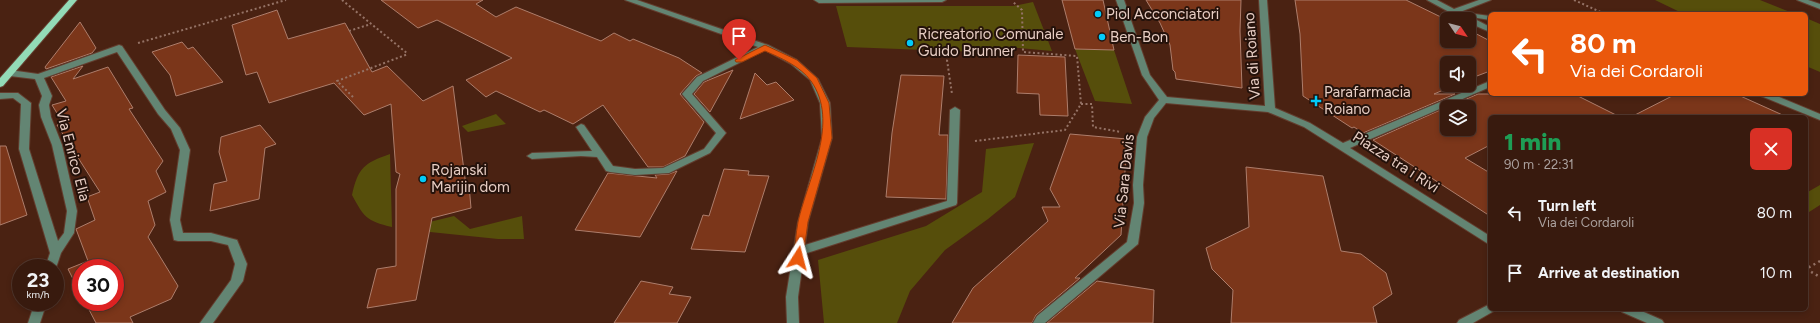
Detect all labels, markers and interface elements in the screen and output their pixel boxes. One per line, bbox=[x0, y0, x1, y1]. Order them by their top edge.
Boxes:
place label: Piol Acconciatori bbox=[1106, 5, 1219, 23]
marker: Piol Acconciatori bbox=[1093, 9, 1103, 19]
street label: Via di Roiano bbox=[1240, 11, 1264, 100]
north arrow bbox=[1440, 12, 1476, 48]
map controls bbox=[1440, 12, 1476, 136]
pin bbox=[722, 19, 756, 60]
icon: arrive bbox=[728, 25, 750, 47]
place label: Ricreatorio Comunale Guido Brunner bbox=[918, 25, 1063, 60]
text: 80 m bbox=[1570, 26, 1636, 60]
place label: Ben-Bon bbox=[1110, 28, 1168, 46]
icon: left bbox=[1504, 28, 1556, 80]
marker: Ben-Bon bbox=[1097, 32, 1107, 42]
marker: Ricreatorio Comunale Guido Brunner bbox=[905, 38, 915, 48]
button: sound bbox=[1440, 56, 1476, 92]
text: Via dei Cordaroli bbox=[1570, 60, 1703, 82]
place label: Parafarmacia Roiano bbox=[1324, 83, 1411, 118]
marker: Parafarmacia Roiano bbox=[1311, 96, 1321, 106]
button: layers bbox=[1440, 100, 1476, 136]
street label: Via Enrico Elia bbox=[52, 107, 94, 203]
street label: Piazza tra i Rivi bbox=[1349, 127, 1443, 197]
text: 1 min bbox=[1504, 127, 1561, 156]
button: close bbox=[1750, 128, 1792, 170]
street label: Via Sara Davis bbox=[1110, 133, 1138, 229]
text: 90 m · 22:31 bbox=[1504, 157, 1574, 172]
place label: Rojanski Marijin dom bbox=[431, 161, 510, 196]
marker: Rojanski Marijin dom bbox=[418, 174, 428, 184]
text: Turn left bbox=[1538, 197, 1596, 215]
icon: left bbox=[1504, 202, 1526, 224]
text: 80 m bbox=[1757, 204, 1792, 222]
text: Via dei Cordaroli bbox=[1538, 215, 1634, 230]
position arrow bbox=[777, 237, 819, 279]
speed limit sign: 30 bbox=[72, 259, 124, 311]
icon: arrive bbox=[1504, 262, 1526, 284]
text: Arrive at destination bbox=[1538, 264, 1679, 282]
text: 10 m bbox=[1760, 264, 1792, 282]
text: 23 bbox=[27, 268, 49, 292]
text: km/h bbox=[27, 288, 49, 301]

